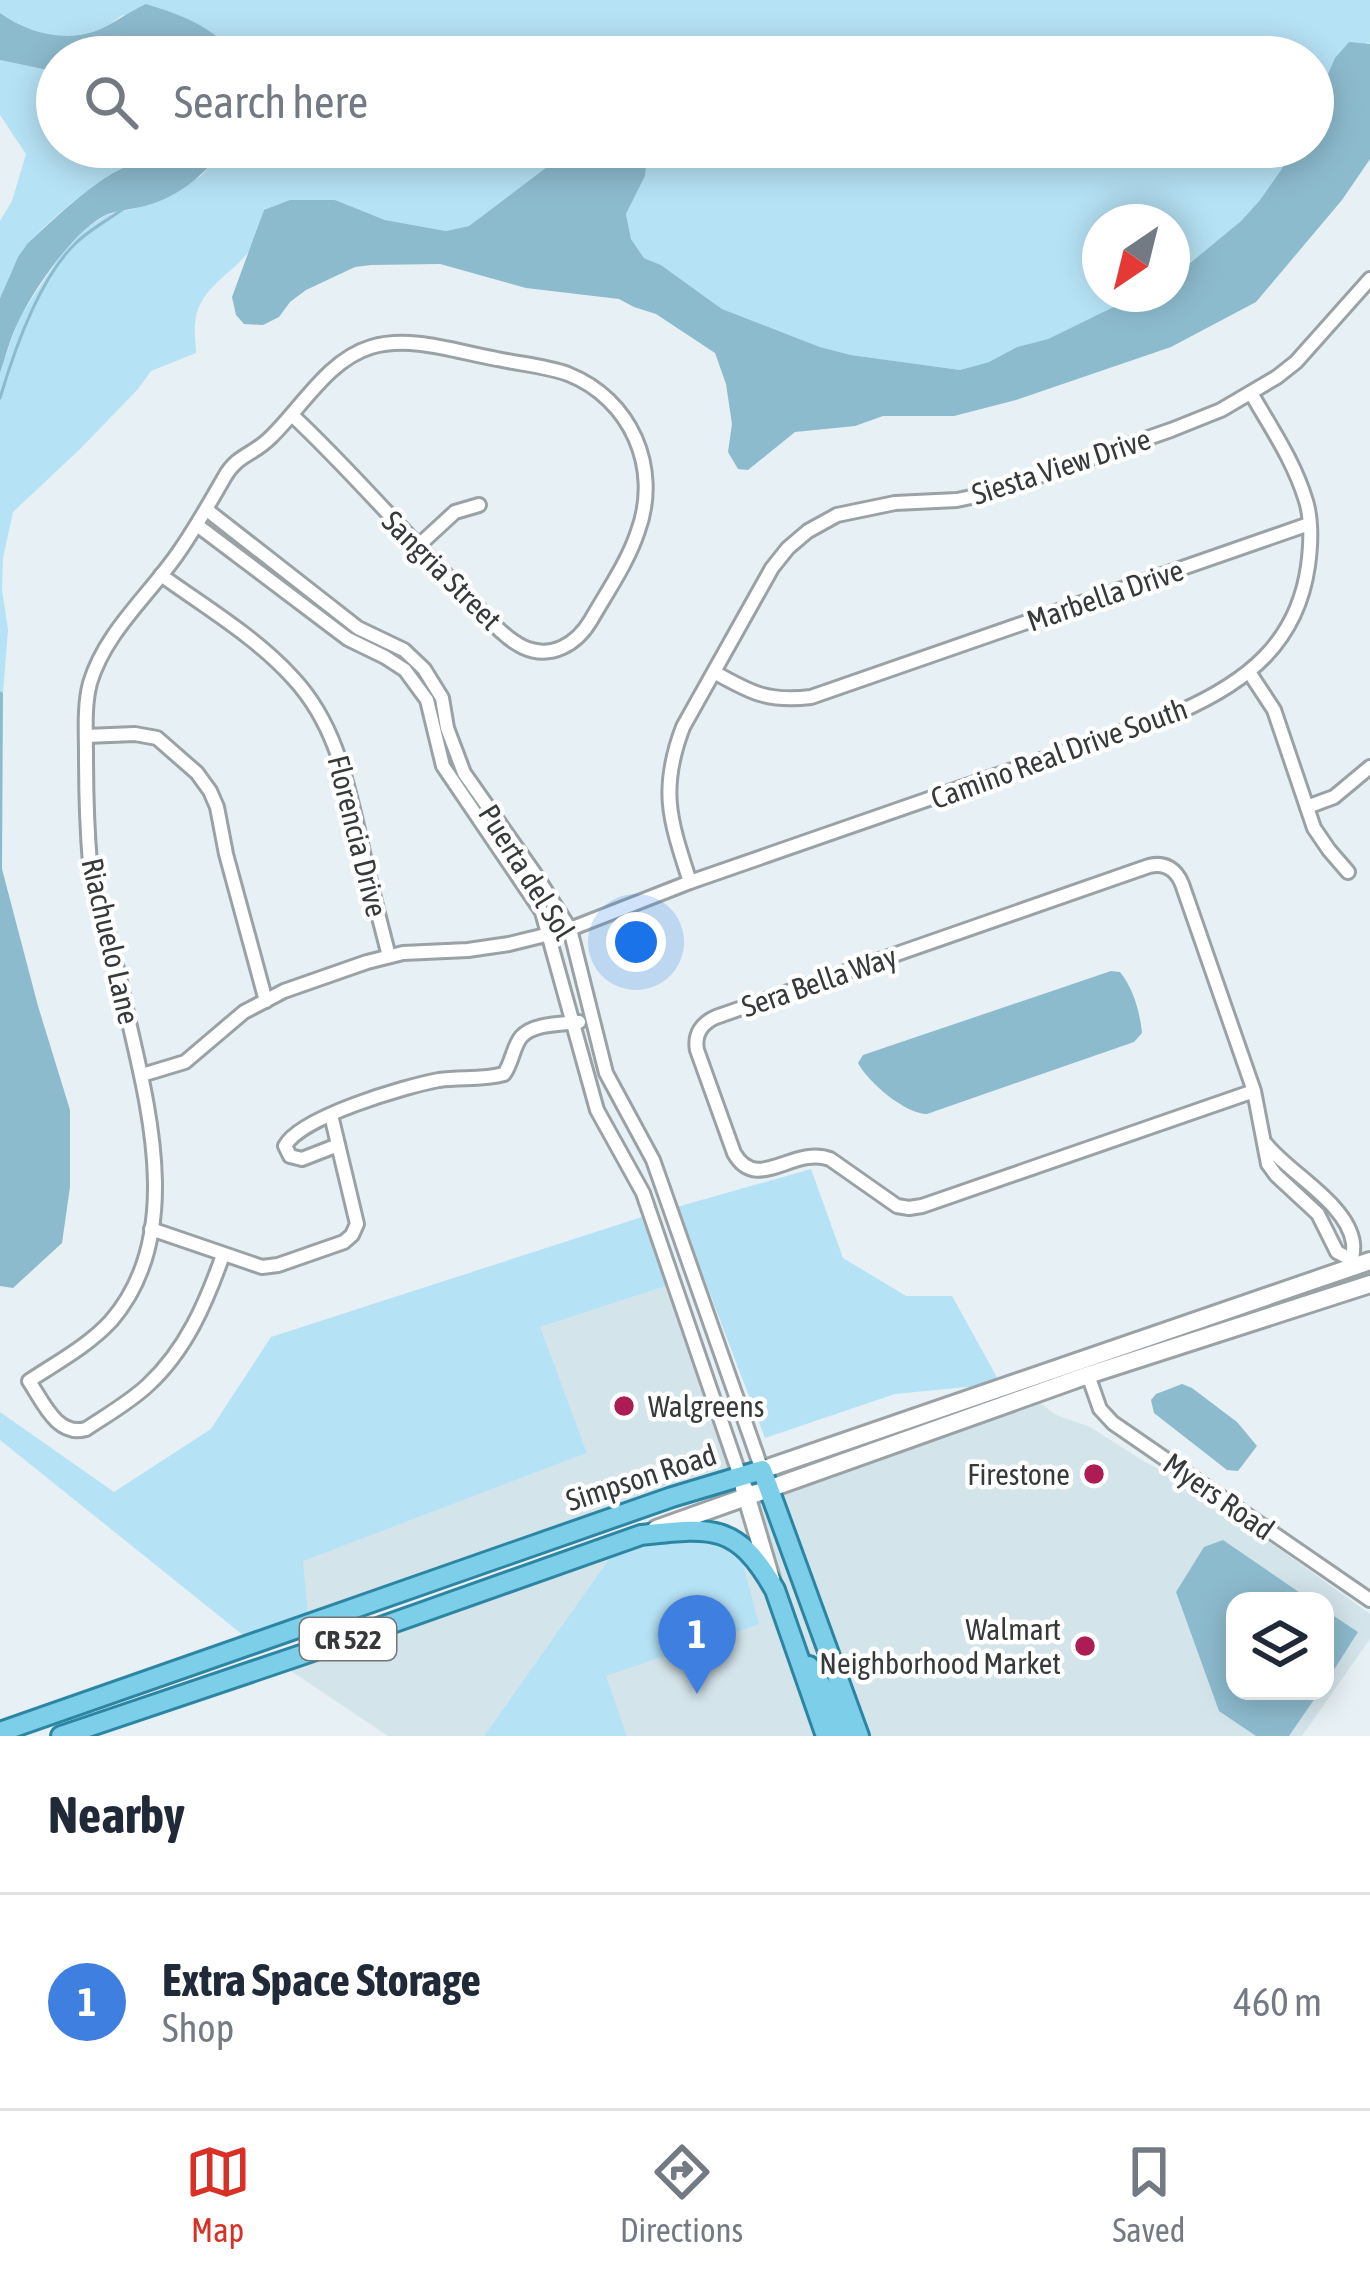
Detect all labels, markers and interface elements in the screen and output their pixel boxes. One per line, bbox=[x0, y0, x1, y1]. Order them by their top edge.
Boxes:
search box bbox=[36, 36, 1334, 168]
icon: search bbox=[78, 69, 144, 135]
text: Search here bbox=[174, 76, 368, 128]
north arrow bbox=[1082, 204, 1190, 312]
street label: Siesta View Drive bbox=[967, 421, 1155, 511]
street label: Sangria Street bbox=[376, 504, 508, 636]
street label: Marbella Drive bbox=[1022, 552, 1188, 638]
street label: Camino Real Drive South bbox=[926, 691, 1192, 815]
street label: Florencia Drive bbox=[322, 752, 394, 920]
street label: Puerta del Sol bbox=[472, 798, 582, 946]
street label: Riachuelo Lane bbox=[75, 855, 147, 1027]
your location bbox=[606, 912, 666, 972]
street label: Sera Bella Way bbox=[737, 939, 901, 1023]
place label: Walgreens bbox=[648, 1389, 764, 1423]
marker: Walgreens bbox=[611, 1393, 637, 1419]
street label: Simpson Road bbox=[562, 1437, 720, 1517]
street label: Myers Road bbox=[1157, 1446, 1281, 1546]
place label: Firestone bbox=[967, 1457, 1070, 1491]
marker: Firestone bbox=[1081, 1461, 1107, 1487]
map controls bbox=[1226, 1592, 1334, 1700]
button: layers bbox=[1226, 1592, 1334, 1700]
pin: 1 bbox=[658, 1595, 736, 1694]
place label: Walmart Neighborhood Market bbox=[819, 1612, 1061, 1680]
road number: CR 522 bbox=[300, 1618, 396, 1660]
marker: Walmart Neighborhood Market bbox=[1072, 1633, 1098, 1659]
text: Nearby bbox=[48, 1785, 185, 1844]
text: Extra Space Storage bbox=[162, 1954, 481, 2006]
text: 1 bbox=[78, 1980, 96, 2024]
text: 460 m bbox=[1234, 1980, 1322, 2024]
text: Shop bbox=[162, 2006, 234, 2050]
tab: Map bbox=[185, 2139, 251, 2249]
tab: Directions bbox=[620, 2139, 743, 2249]
tab: Saved bbox=[1112, 2139, 1185, 2249]

